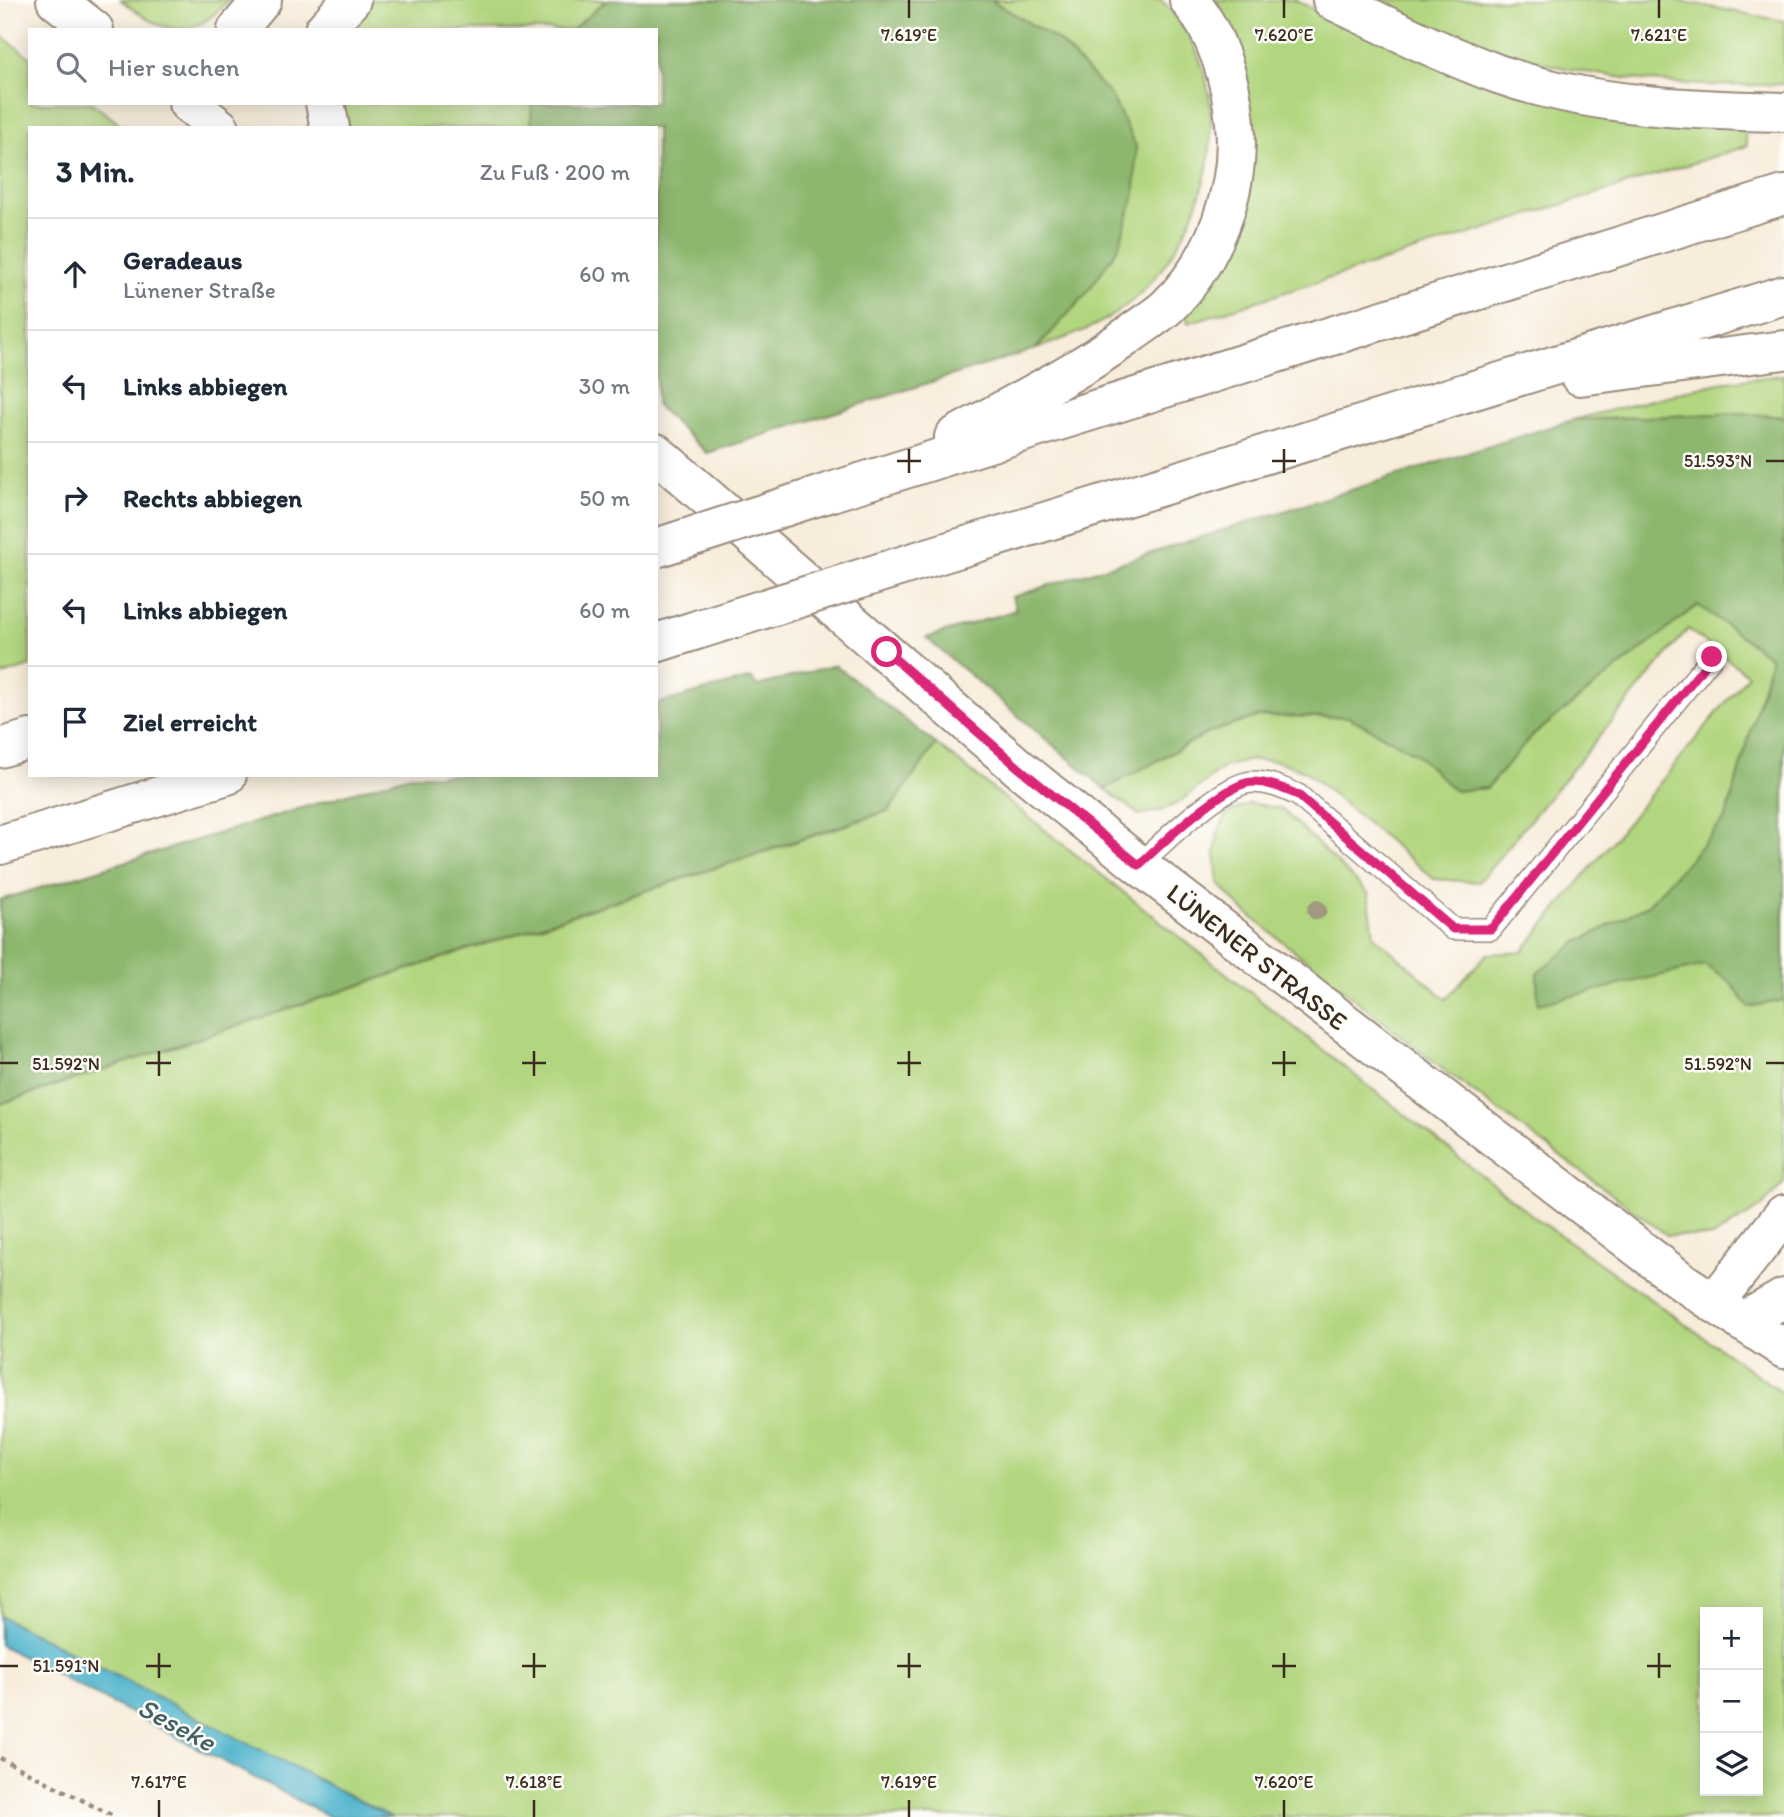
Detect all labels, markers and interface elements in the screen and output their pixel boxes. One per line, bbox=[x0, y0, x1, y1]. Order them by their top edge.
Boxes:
text: 7.619°E bbox=[881, 24, 937, 46]
text: 7.620°E bbox=[1255, 24, 1313, 46]
text: 7.621°E bbox=[1631, 24, 1687, 46]
search box bbox=[28, 28, 658, 105]
icon: search bbox=[52, 48, 90, 86]
text: Hier suchen bbox=[108, 51, 240, 83]
text: 3 Min. bbox=[56, 153, 135, 190]
text: Zu Fuß · 200 m bbox=[480, 158, 630, 186]
text: Geradeaus bbox=[123, 244, 242, 276]
icon: ahead bbox=[56, 255, 94, 293]
text: 60 m bbox=[579, 260, 630, 288]
text: Lünener Straße bbox=[123, 276, 276, 304]
icon: left bbox=[56, 367, 94, 405]
text: Links abbiegen bbox=[123, 370, 288, 402]
text: 30 m bbox=[579, 372, 630, 400]
text: 51.593°N bbox=[1684, 450, 1752, 472]
icon: right bbox=[56, 479, 94, 517]
text: Rechts abbiegen bbox=[123, 482, 302, 514]
text: 50 m bbox=[579, 484, 630, 512]
icon: left bbox=[56, 591, 94, 629]
text: Links abbiegen bbox=[123, 594, 288, 626]
text: 60 m bbox=[579, 596, 630, 624]
route start bbox=[871, 636, 902, 667]
route end bbox=[1696, 641, 1727, 672]
icon: arrive bbox=[56, 703, 94, 741]
text: Ziel erreicht bbox=[123, 706, 257, 738]
street label: LÜNENER STRASSE bbox=[1160, 877, 1354, 1037]
text: 51.592°N bbox=[32, 1053, 100, 1075]
text: 51.592°N bbox=[1684, 1053, 1752, 1075]
map controls bbox=[1700, 1607, 1763, 1796]
button: + bbox=[1700, 1607, 1763, 1670]
text: 51.591°N bbox=[33, 1655, 99, 1677]
button: − bbox=[1700, 1670, 1763, 1733]
water label: Seseke bbox=[133, 1690, 223, 1759]
button: layers bbox=[1700, 1733, 1763, 1796]
text: 7.617°E bbox=[131, 1771, 187, 1793]
text: 7.618°E bbox=[506, 1771, 562, 1793]
text: 7.619°E bbox=[881, 1771, 937, 1793]
text: 7.620°E bbox=[1255, 1771, 1313, 1793]

